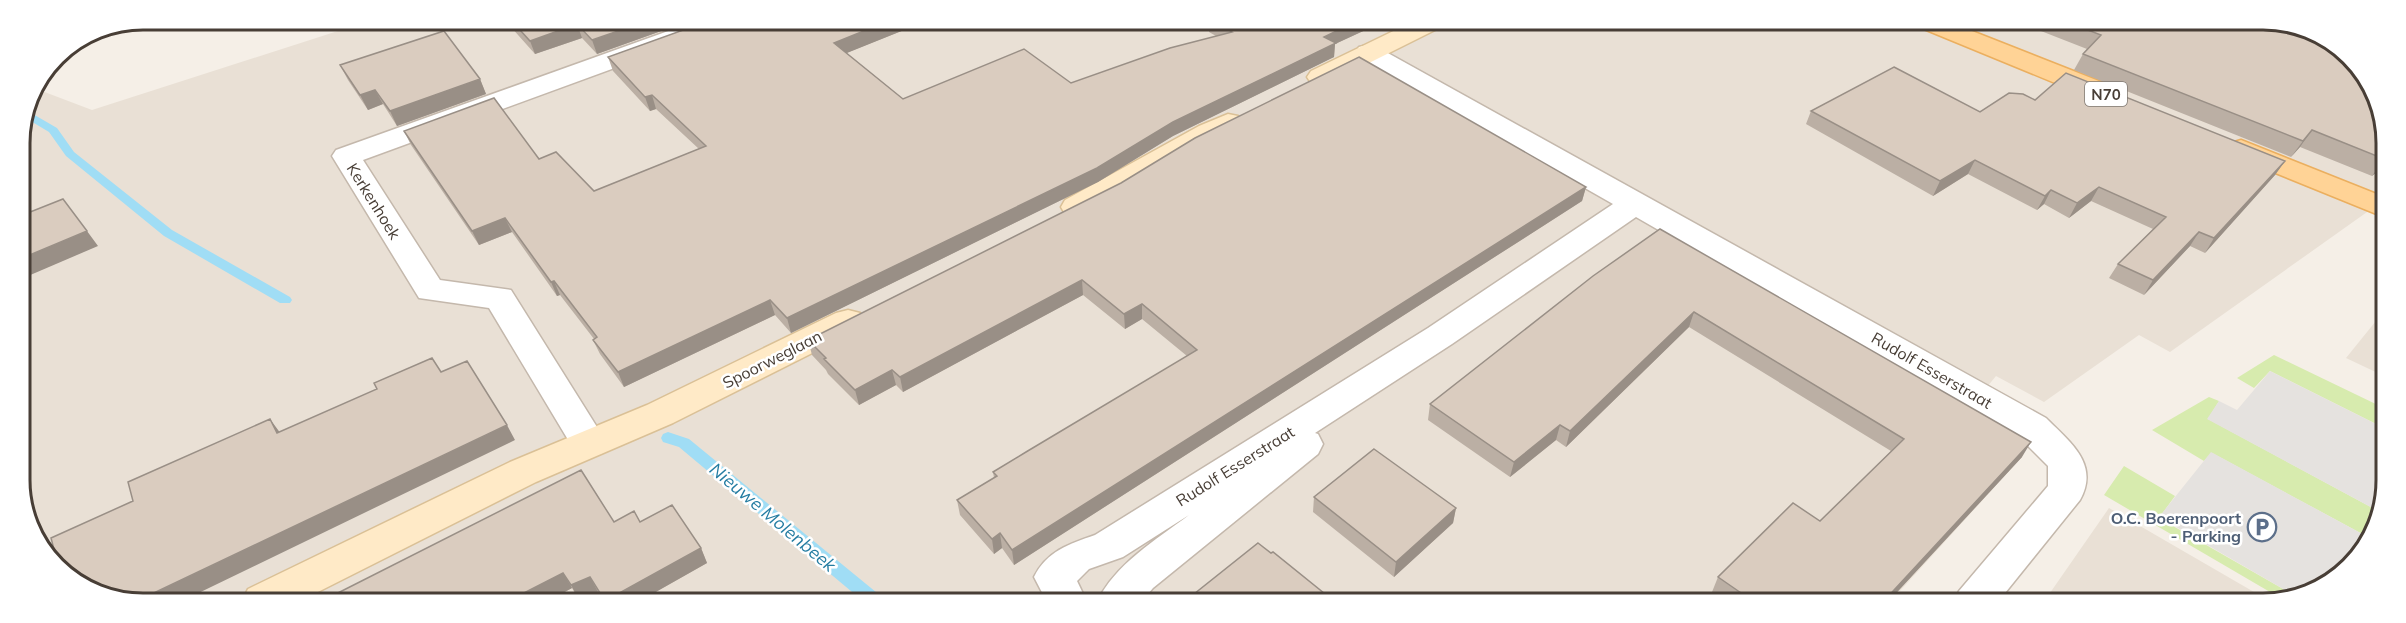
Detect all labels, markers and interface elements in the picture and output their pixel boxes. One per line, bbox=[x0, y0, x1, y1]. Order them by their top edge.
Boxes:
road number: N70 bbox=[2085, 82, 2127, 106]
street label: Kerkenhoek bbox=[343, 159, 406, 243]
street label: Spoorweglaan bbox=[719, 325, 825, 393]
street label: Rudolf Esserstraat bbox=[1868, 327, 1996, 413]
street label: Rudolf Esserstraat bbox=[1172, 421, 1298, 511]
water label: Nieuwe Molenbeek bbox=[705, 457, 841, 577]
place label: O.C. Boerenpoort - Parking bbox=[2111, 508, 2241, 546]
parking icon: O.C. Boerenpoort - Parking bbox=[2246, 511, 2278, 543]

